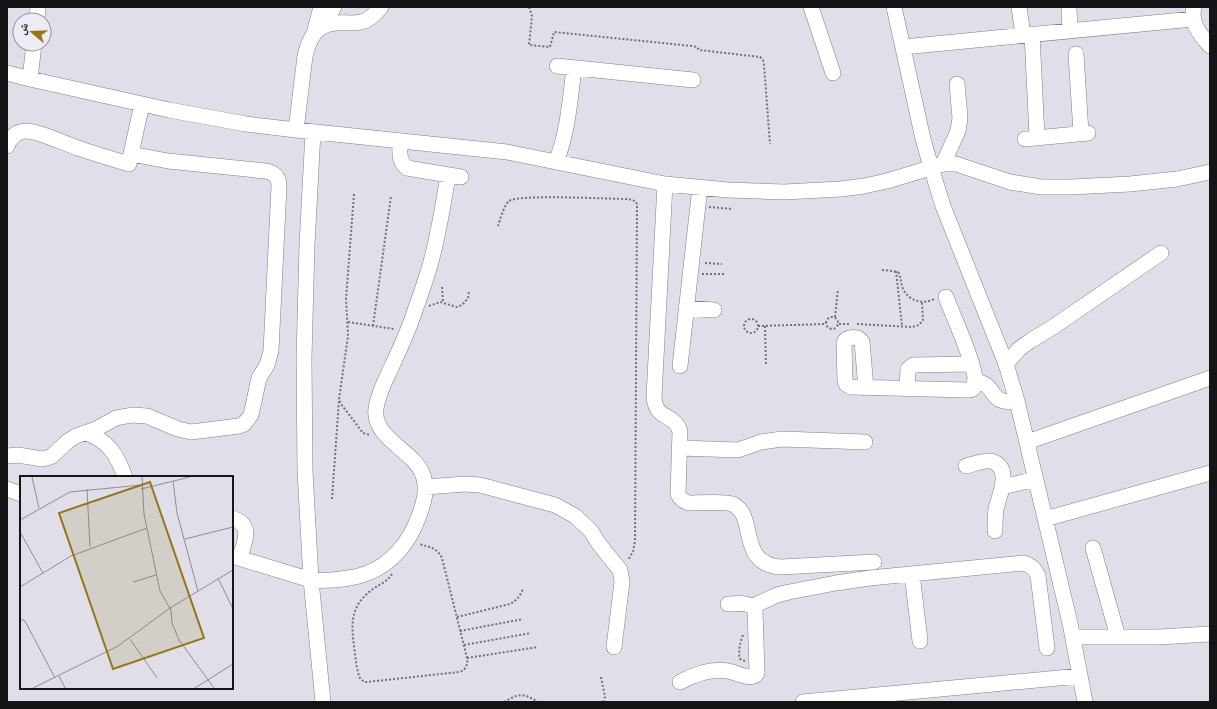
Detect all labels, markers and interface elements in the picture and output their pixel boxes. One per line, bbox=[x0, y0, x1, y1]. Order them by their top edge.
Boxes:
north arrow bbox=[12, 12, 52, 52]
text: ش bbox=[14, 21, 32, 37]
inset map bbox=[20, 476, 233, 689]

